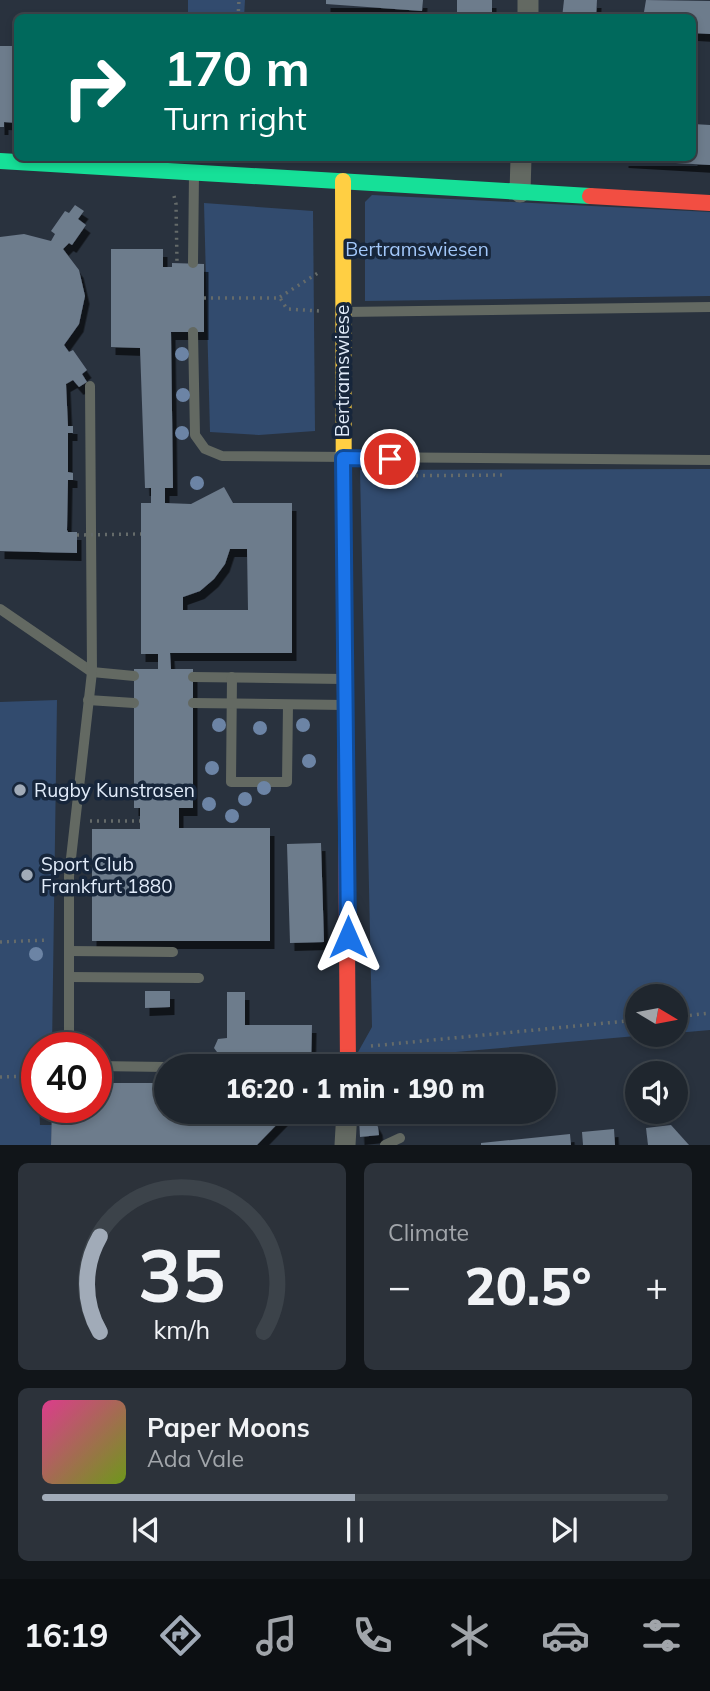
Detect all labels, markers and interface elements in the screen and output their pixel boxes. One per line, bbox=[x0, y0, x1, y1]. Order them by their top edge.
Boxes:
text: 170 m bbox=[164, 37, 310, 98]
icon: right bbox=[49, 42, 140, 133]
text: Turn right bbox=[164, 98, 307, 138]
park label: Bertramswiesen bbox=[345, 237, 489, 261]
street label: Bertramswiese bbox=[330, 305, 354, 437]
pin bbox=[360, 429, 420, 489]
icon: arrive bbox=[371, 440, 409, 478]
place label: Rugby Kunstrasen bbox=[34, 778, 195, 802]
marker: Rugby Kunstrasen bbox=[12, 782, 28, 798]
place label: Sport Club Frankfurt 1880 bbox=[41, 852, 173, 898]
marker: Sport Club Frankfurt 1880 bbox=[19, 867, 35, 883]
position arrow bbox=[311, 900, 385, 974]
north arrow bbox=[625, 984, 688, 1046]
map controls bbox=[625, 984, 688, 1124]
speed limit sign: 40 bbox=[21, 1032, 112, 1123]
button: sound bbox=[625, 1061, 688, 1124]
text: 16:20 · 1 min · 190 m bbox=[225, 1072, 485, 1105]
text: Climate bbox=[388, 1218, 469, 1247]
text: 35 bbox=[138, 1230, 226, 1321]
text: 20.5° bbox=[464, 1253, 592, 1318]
text: − bbox=[388, 1262, 411, 1310]
text: + bbox=[645, 1262, 668, 1310]
text: km/h bbox=[154, 1314, 210, 1345]
text: Paper Moons bbox=[147, 1411, 310, 1444]
text: Ada Vale bbox=[147, 1444, 244, 1473]
icon: previous bbox=[127, 1511, 165, 1549]
icon: pause bbox=[336, 1511, 374, 1549]
icon: next bbox=[545, 1511, 583, 1549]
icon: directions bbox=[156, 1611, 205, 1660]
icon: music bbox=[252, 1611, 301, 1660]
icon: phone bbox=[348, 1611, 397, 1660]
icon: climate bbox=[445, 1611, 494, 1660]
icon: car bbox=[541, 1611, 590, 1660]
icon: filters bbox=[637, 1611, 686, 1660]
text: 16:19 bbox=[24, 1615, 108, 1655]

